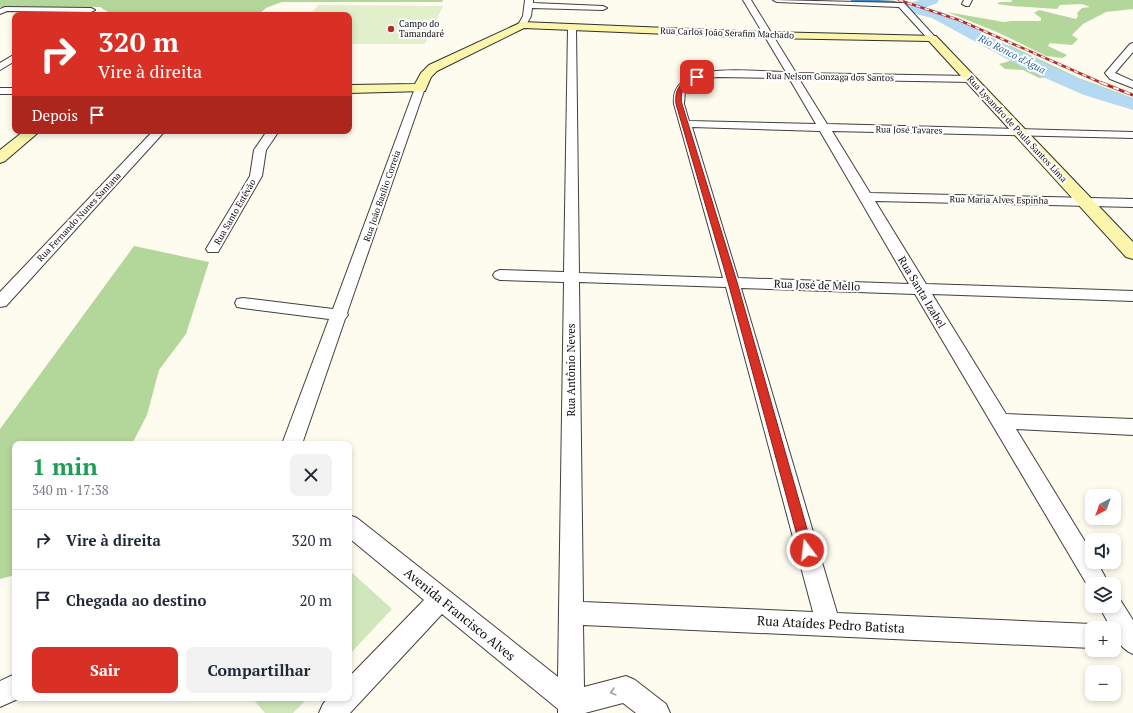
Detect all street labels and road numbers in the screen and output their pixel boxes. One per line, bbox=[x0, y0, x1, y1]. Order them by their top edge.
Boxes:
street label: Rua Carlos João Serafim Machado bbox=[660, 25, 794, 41]
street label: Rua Nelson Gonzaga dos Santos bbox=[766, 70, 894, 84]
street label: Rua Lysandro de Paula Santos Lima bbox=[964, 73, 1070, 185]
street label: Rua José Tavares bbox=[875, 123, 943, 137]
street label: Rua João Basílio Correia bbox=[361, 148, 403, 243]
street label: Rua Fernando Nunes Santana bbox=[34, 169, 124, 264]
street label: Rua Santo Estêvão bbox=[211, 177, 259, 247]
street label: Rua Maria Alves Espinha bbox=[950, 193, 1049, 207]
street label: Rua Santa Izabel bbox=[895, 253, 949, 331]
street label: Rua José de Mello bbox=[774, 276, 860, 294]
street label: Rua Antônio Neves bbox=[564, 323, 578, 417]
street label: Avenida Francisco Alves bbox=[400, 563, 520, 665]
street label: Rua Ataídes Pedro Batista bbox=[757, 611, 906, 637]

